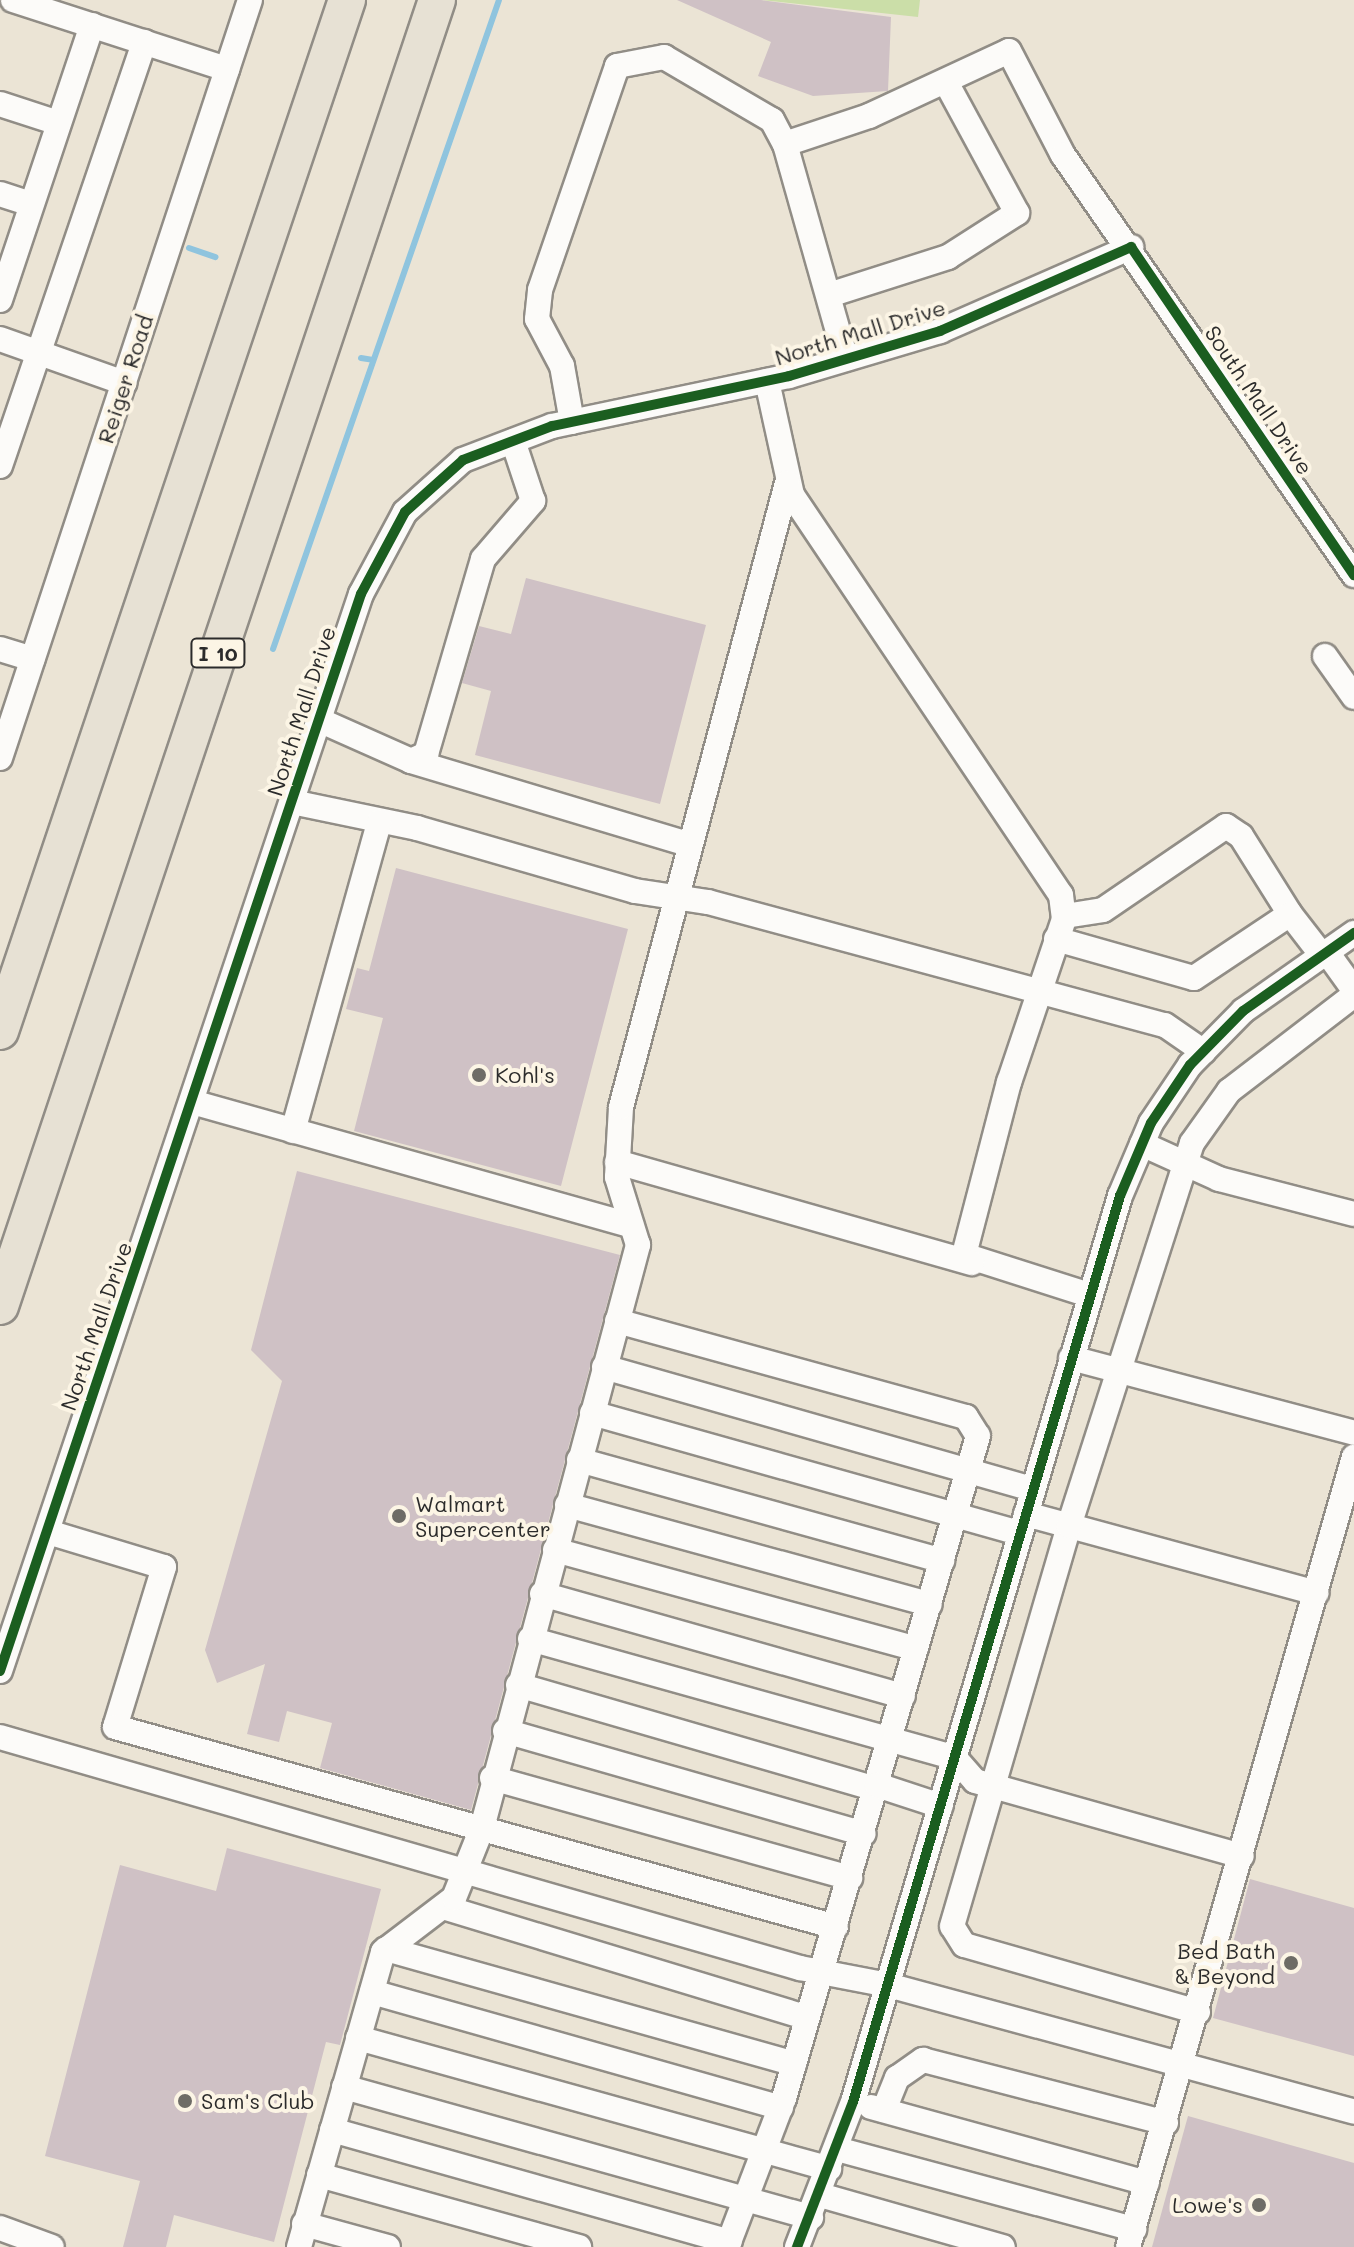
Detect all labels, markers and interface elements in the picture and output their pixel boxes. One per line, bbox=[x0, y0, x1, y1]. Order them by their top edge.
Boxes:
street label: North Mall Drive bbox=[772, 294, 948, 370]
street label: Reiger Road bbox=[92, 311, 158, 447]
street label: South Mall Drive bbox=[1199, 320, 1319, 480]
street label: North Mall Drive bbox=[261, 623, 341, 799]
road number: I 10 bbox=[190, 637, 246, 669]
place label: Kohl's bbox=[495, 1062, 555, 1088]
marker: Kohl's bbox=[470, 1066, 488, 1084]
street label: North Mall Drive bbox=[55, 1238, 137, 1414]
place label: Walmart Supercenter bbox=[415, 1490, 551, 1542]
marker: Walmart Supercenter bbox=[390, 1507, 408, 1525]
place label: Bed Bath & Beyond bbox=[1174, 1937, 1275, 1988]
marker: Bed Bath & Beyond bbox=[1282, 1954, 1300, 1972]
place label: Sam's Club bbox=[201, 2088, 314, 2114]
marker: Sam's Club bbox=[176, 2092, 194, 2110]
place label: Lowe's bbox=[1172, 2192, 1243, 2218]
marker: Lowe's bbox=[1250, 2196, 1268, 2214]

